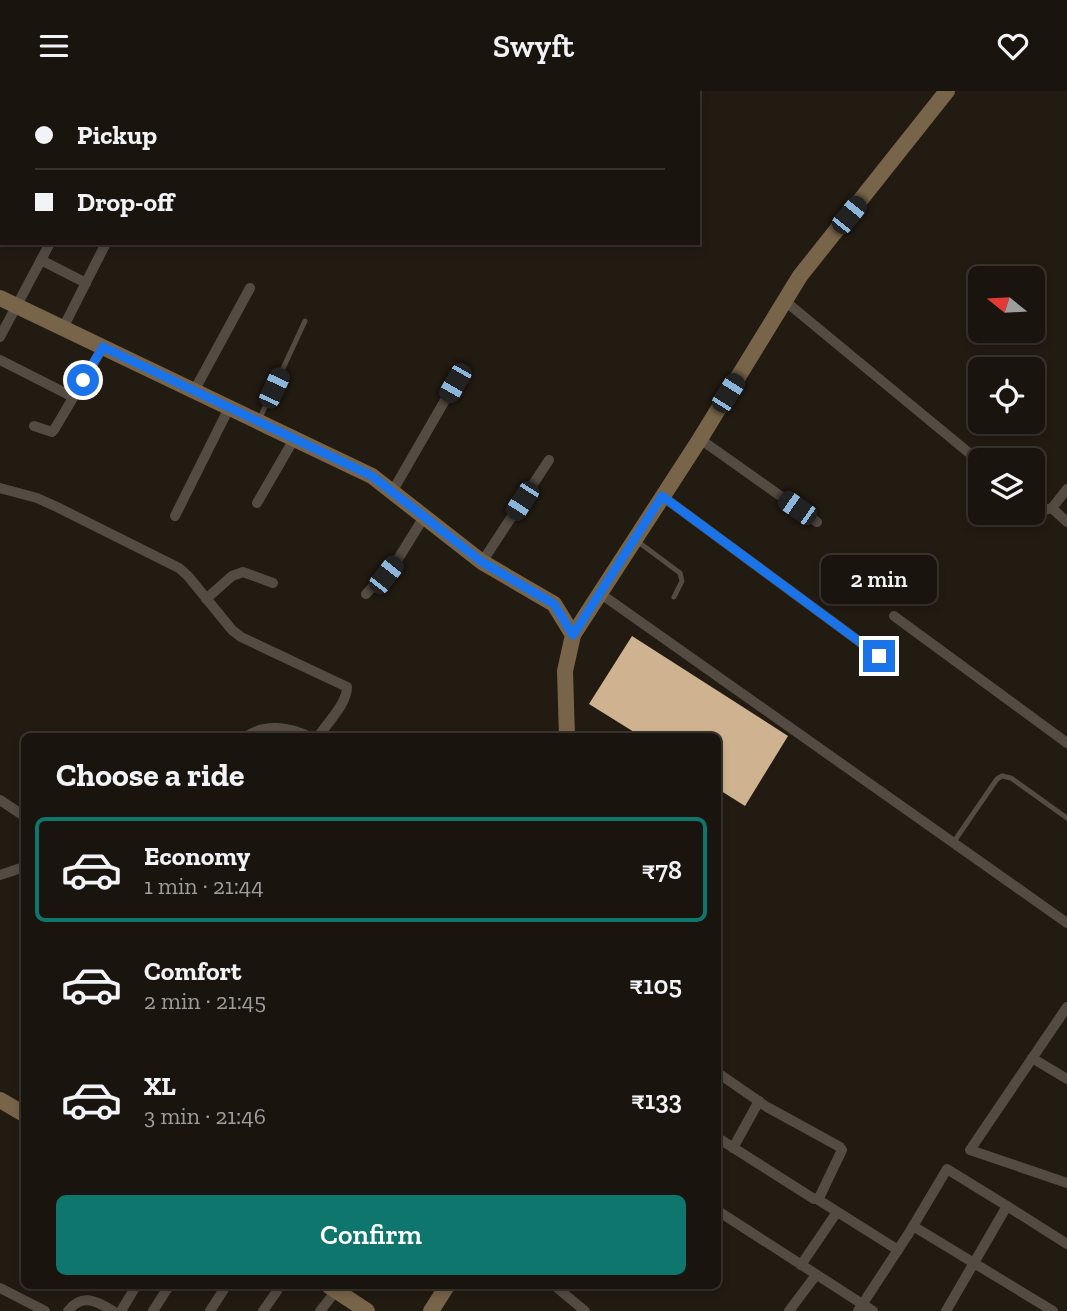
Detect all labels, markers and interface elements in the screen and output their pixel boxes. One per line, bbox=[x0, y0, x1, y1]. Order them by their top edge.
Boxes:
icon: menu bbox=[35, 27, 73, 65]
text: Swyft bbox=[493, 27, 574, 65]
icon: heart bbox=[994, 27, 1032, 65]
text: Pickup bbox=[77, 119, 157, 151]
text: Drop-off bbox=[77, 186, 174, 218]
car bbox=[828, 192, 871, 238]
north arrow bbox=[968, 266, 1045, 343]
map controls bbox=[968, 266, 1045, 525]
button: locate bbox=[968, 357, 1045, 434]
car bbox=[436, 360, 475, 406]
route start bbox=[67, 364, 99, 396]
car bbox=[256, 365, 293, 411]
car bbox=[708, 370, 749, 416]
button: layers bbox=[968, 448, 1045, 525]
car bbox=[502, 478, 543, 524]
car bbox=[774, 487, 821, 529]
car bbox=[365, 552, 408, 598]
callout: 2 min bbox=[821, 554, 937, 603]
text: 2 min bbox=[850, 565, 908, 593]
route end bbox=[863, 640, 895, 672]
text: Choose a ride bbox=[56, 756, 244, 794]
icon: car bbox=[60, 838, 123, 901]
text: Economy bbox=[144, 840, 250, 872]
text: ₹78 bbox=[641, 854, 682, 886]
text: 1 min · 21:44 bbox=[144, 872, 264, 900]
icon: car bbox=[60, 953, 123, 1016]
text: Comfort bbox=[144, 955, 241, 987]
text: ₹105 bbox=[629, 969, 682, 1001]
text: 2 min · 21:45 bbox=[144, 987, 266, 1015]
icon: car bbox=[60, 1068, 123, 1131]
text: XL bbox=[144, 1070, 176, 1102]
text: ₹133 bbox=[631, 1084, 682, 1116]
text: 3 min · 21:46 bbox=[144, 1102, 266, 1130]
button: Confirm bbox=[56, 1195, 686, 1275]

